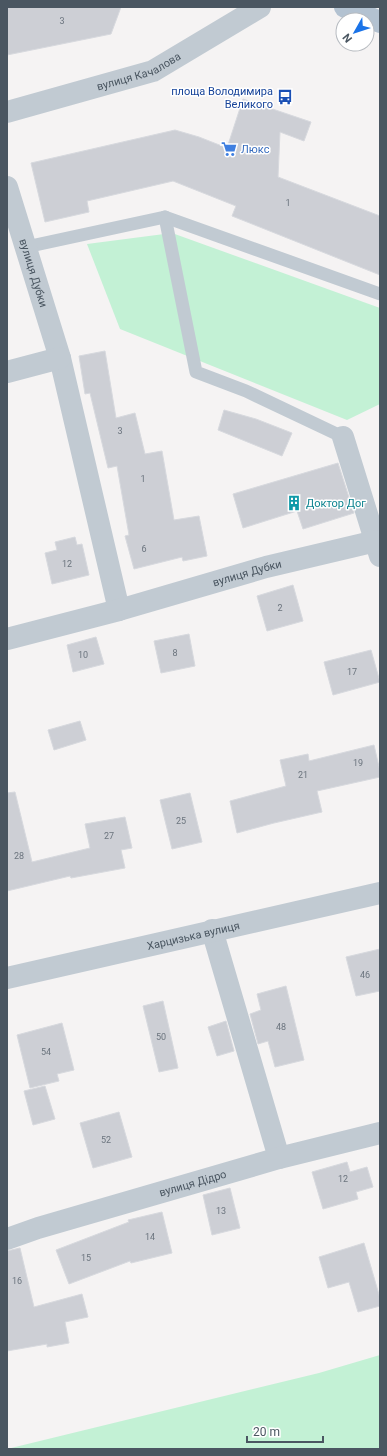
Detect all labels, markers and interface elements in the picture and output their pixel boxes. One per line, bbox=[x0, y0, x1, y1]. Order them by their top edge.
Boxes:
north arrow bbox=[335, 12, 375, 52]
house number: 3 bbox=[59, 16, 65, 26]
text: N bbox=[340, 31, 355, 45]
street label: вулиця Качалова bbox=[95, 50, 183, 93]
place label: площа Володимира Великого bbox=[171, 85, 273, 111]
bus stop icon: площа Володимира Великого bbox=[276, 88, 294, 106]
supermarket icon: Люкс bbox=[220, 140, 238, 158]
place label: Люкс bbox=[241, 143, 270, 156]
house number: 1 bbox=[285, 198, 291, 208]
street label: вулиця Дубки bbox=[16, 237, 50, 309]
house number: 3 bbox=[117, 426, 123, 436]
house number: 1 bbox=[140, 474, 146, 484]
building icon: Доктор Дог bbox=[285, 494, 303, 512]
place label: Доктор Дог bbox=[306, 497, 366, 510]
house number: 6 bbox=[141, 544, 147, 554]
street label: вулиця Дубки bbox=[211, 558, 283, 589]
house number: 12 bbox=[62, 559, 72, 569]
house number: 2 bbox=[277, 603, 283, 613]
house number: 8 bbox=[172, 648, 178, 658]
house number: 10 bbox=[78, 650, 88, 660]
house number: 17 bbox=[347, 667, 357, 677]
house number: 19 bbox=[353, 758, 363, 768]
house number: 21 bbox=[298, 770, 308, 780]
house number: 25 bbox=[176, 816, 186, 826]
house number: 27 bbox=[104, 831, 114, 841]
house number: 28 bbox=[14, 851, 24, 861]
street label: Харцизька вулиця bbox=[146, 919, 241, 953]
house number: 46 bbox=[360, 970, 370, 980]
house number: 48 bbox=[276, 1022, 286, 1032]
house number: 50 bbox=[156, 1032, 166, 1042]
house number: 54 bbox=[41, 1047, 51, 1057]
house number: 52 bbox=[101, 1135, 111, 1145]
street label: вулиця Дідро bbox=[158, 1168, 228, 1199]
house number: 12 bbox=[338, 1174, 348, 1184]
house number: 13 bbox=[216, 1206, 226, 1216]
house number: 14 bbox=[145, 1232, 155, 1242]
house number: 15 bbox=[81, 1253, 91, 1263]
house number: 16 bbox=[12, 1276, 22, 1286]
scale bar bbox=[247, 1418, 323, 1444]
text: 20 m bbox=[253, 1425, 280, 1439]

